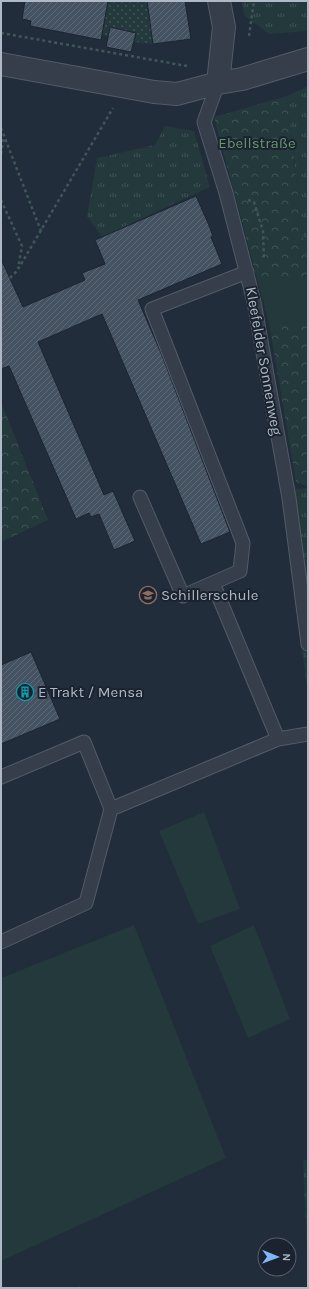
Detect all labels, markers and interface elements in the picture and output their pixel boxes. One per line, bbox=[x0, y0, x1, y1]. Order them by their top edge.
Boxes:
park label: Ebellstraße bbox=[218, 134, 296, 152]
street label: Kleefelder Sonnenweg bbox=[242, 285, 286, 437]
school or university icon: Schillerschule bbox=[138, 585, 158, 605]
place label: Schillerschule bbox=[161, 586, 259, 604]
building icon: E Trakt / Mensa bbox=[15, 682, 35, 702]
place label: E Trakt / Mensa bbox=[38, 683, 143, 701]
north arrow bbox=[257, 1237, 297, 1277]
text: N bbox=[280, 1253, 293, 1261]

